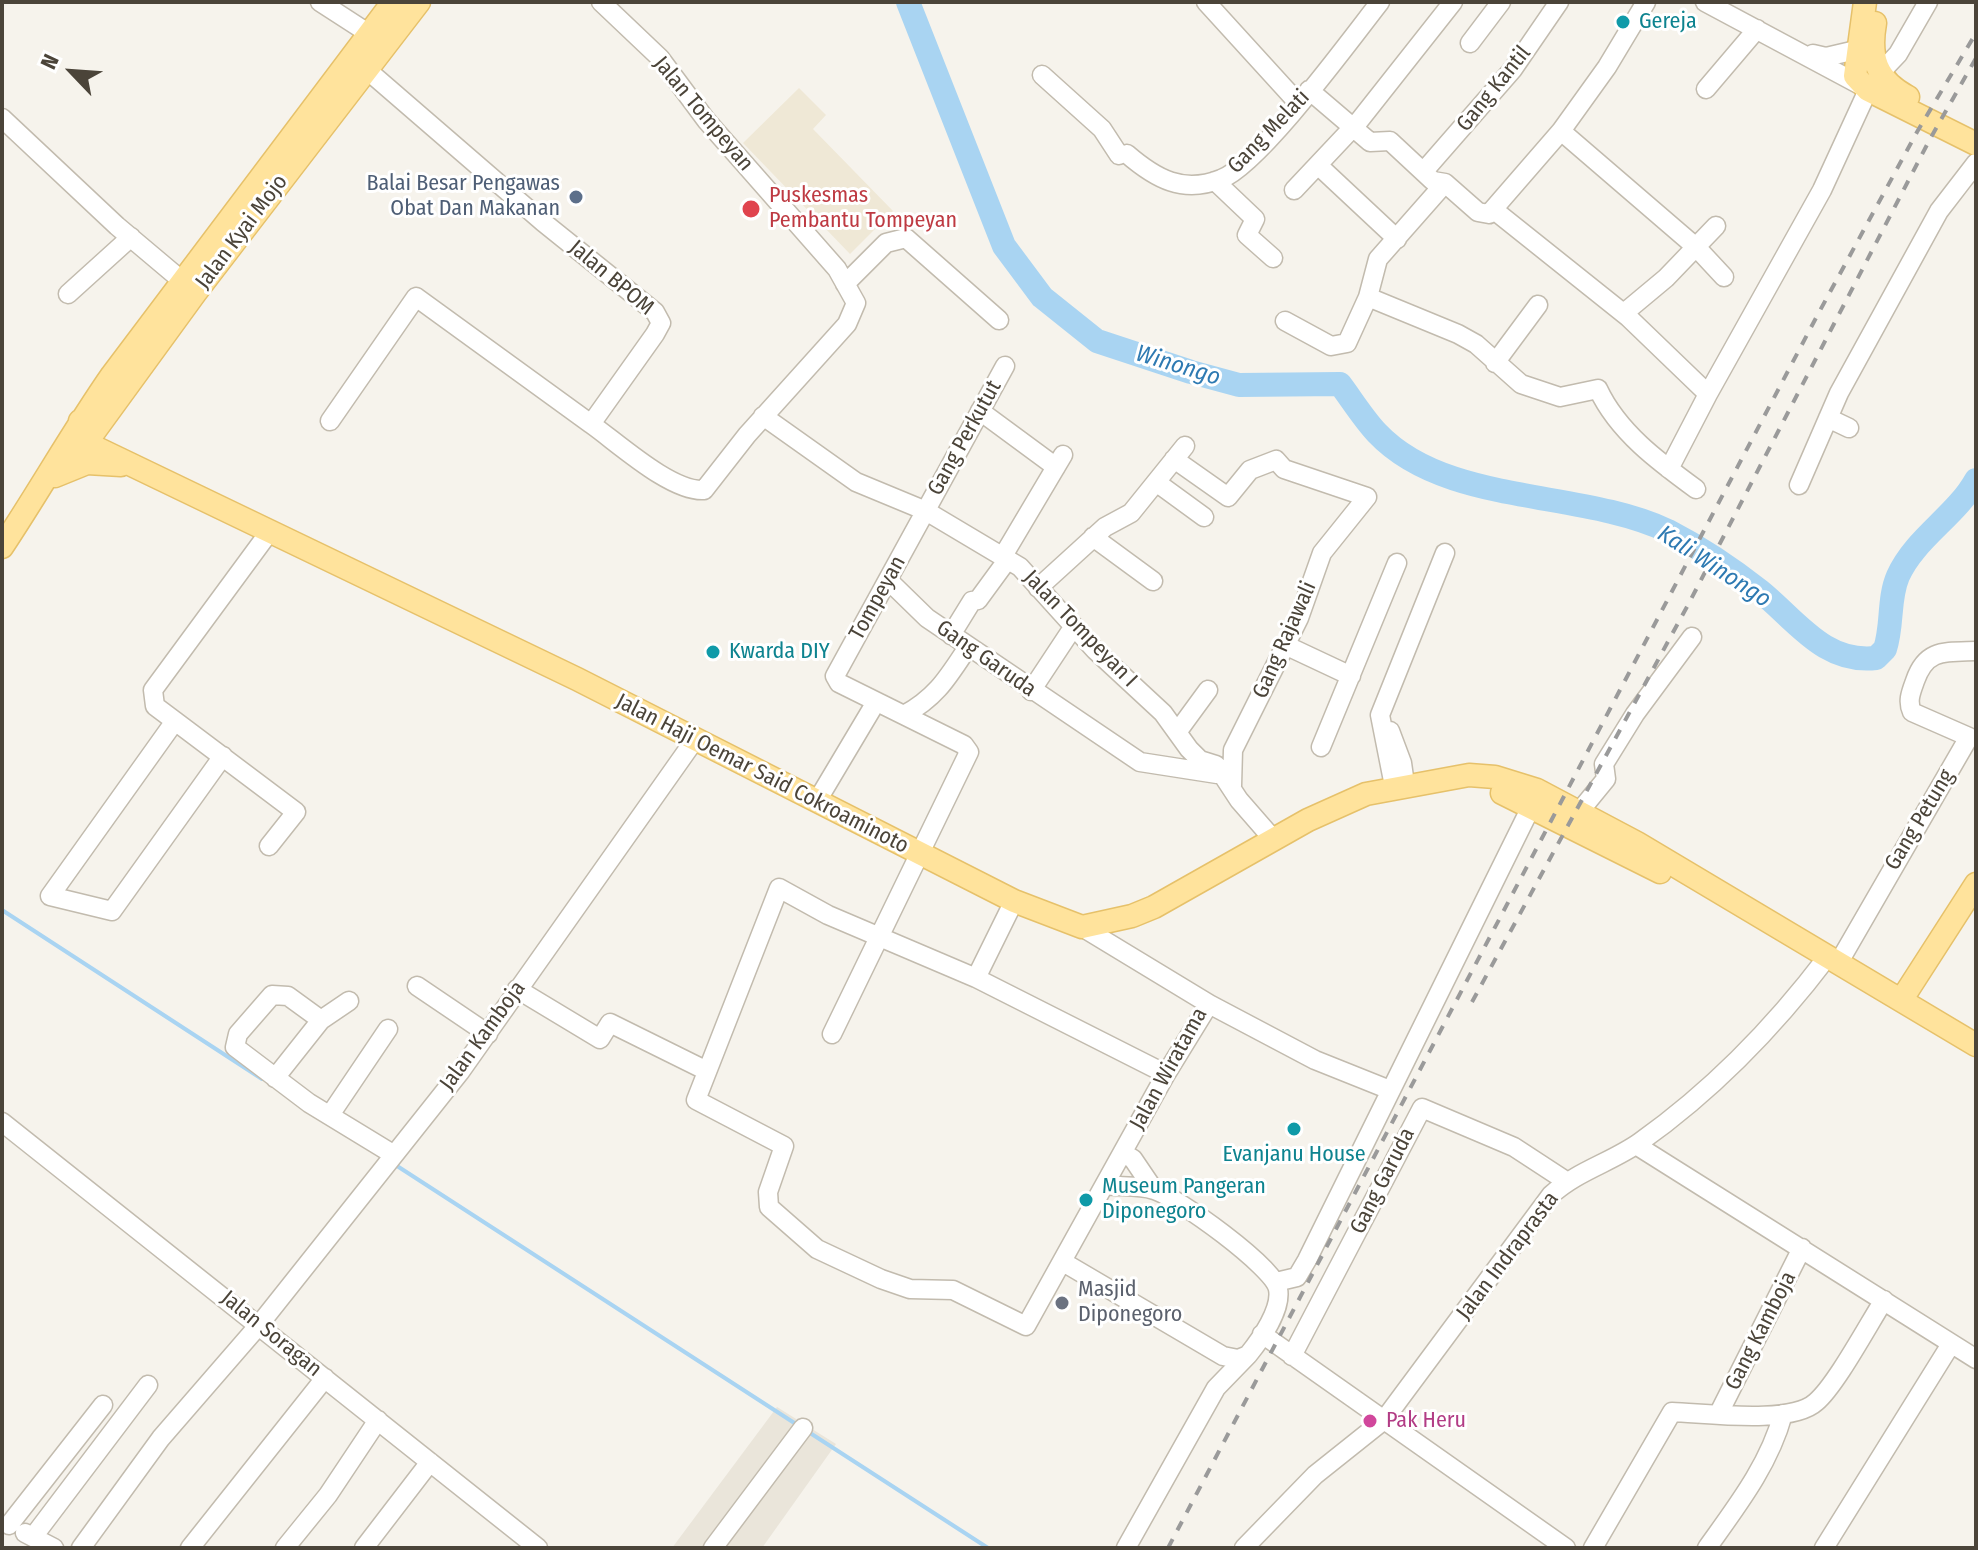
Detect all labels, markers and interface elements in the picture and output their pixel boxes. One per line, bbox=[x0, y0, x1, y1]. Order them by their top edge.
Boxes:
place label: Gereja bbox=[1639, 9, 1697, 35]
marker: Gereja bbox=[1614, 13, 1632, 31]
north arrow bbox=[32, 32, 112, 112]
street label: Gang Kantil bbox=[1451, 41, 1537, 137]
text: N bbox=[35, 50, 65, 73]
street label: Jalan Tompeyan bbox=[647, 51, 759, 177]
street label: Gang Melati bbox=[1223, 85, 1315, 179]
street label: Jalan Kyai Mojo bbox=[190, 170, 294, 294]
place label: Balai Besar Pengawas Obat Dan Makanan bbox=[366, 171, 560, 222]
place label: Puskesmas Pembantu Tompeyan bbox=[769, 183, 957, 234]
marker: Balai Besar Pengawas Obat Dan Makanan bbox=[567, 188, 585, 206]
marker: Puskesmas Pembantu Tompeyan bbox=[740, 198, 762, 220]
street label: Jalan BPOM bbox=[563, 235, 659, 321]
water label: Winongo bbox=[1132, 340, 1224, 392]
street label: Gang Perkutut bbox=[923, 376, 1007, 500]
water label: Kali Winongo bbox=[1652, 520, 1776, 614]
street label: Tompeyan bbox=[844, 551, 912, 645]
street label: Jalan Tompeyan I bbox=[1018, 565, 1142, 693]
street label: Gang Rajawali bbox=[1248, 578, 1322, 702]
street label: Gang Garuda bbox=[931, 615, 1041, 703]
place label: Kwarda DIY bbox=[729, 639, 830, 665]
marker: Kwarda DIY bbox=[704, 643, 722, 661]
street label: Jalan Haji Oemar Said Cokroaminoto bbox=[611, 688, 913, 860]
street label: Gang Petung bbox=[1880, 765, 1960, 875]
street label: Jalan Kamboja bbox=[435, 976, 531, 1096]
street label: Jalan Wiratama bbox=[1125, 1004, 1213, 1134]
marker: Evanjanu House bbox=[1285, 1120, 1303, 1138]
street label: Gang Garuda bbox=[1345, 1123, 1421, 1239]
place label: Evanjanu House bbox=[1223, 1142, 1365, 1168]
place label: Museum Pangeran Diponegoro bbox=[1102, 1174, 1266, 1226]
street label: Jalan Indraprasta bbox=[1451, 1187, 1565, 1325]
marker: Museum Pangeran Diponegoro bbox=[1077, 1191, 1095, 1209]
street label: Gang Kamboja bbox=[1720, 1267, 1802, 1395]
place label: Masjid Diponegoro bbox=[1078, 1277, 1182, 1328]
street label: Jalan Soragan bbox=[215, 1285, 327, 1383]
marker: Masjid Diponegoro bbox=[1053, 1294, 1071, 1312]
place label: Pak Heru bbox=[1386, 1408, 1466, 1434]
marker: Pak Heru bbox=[1361, 1412, 1379, 1430]

